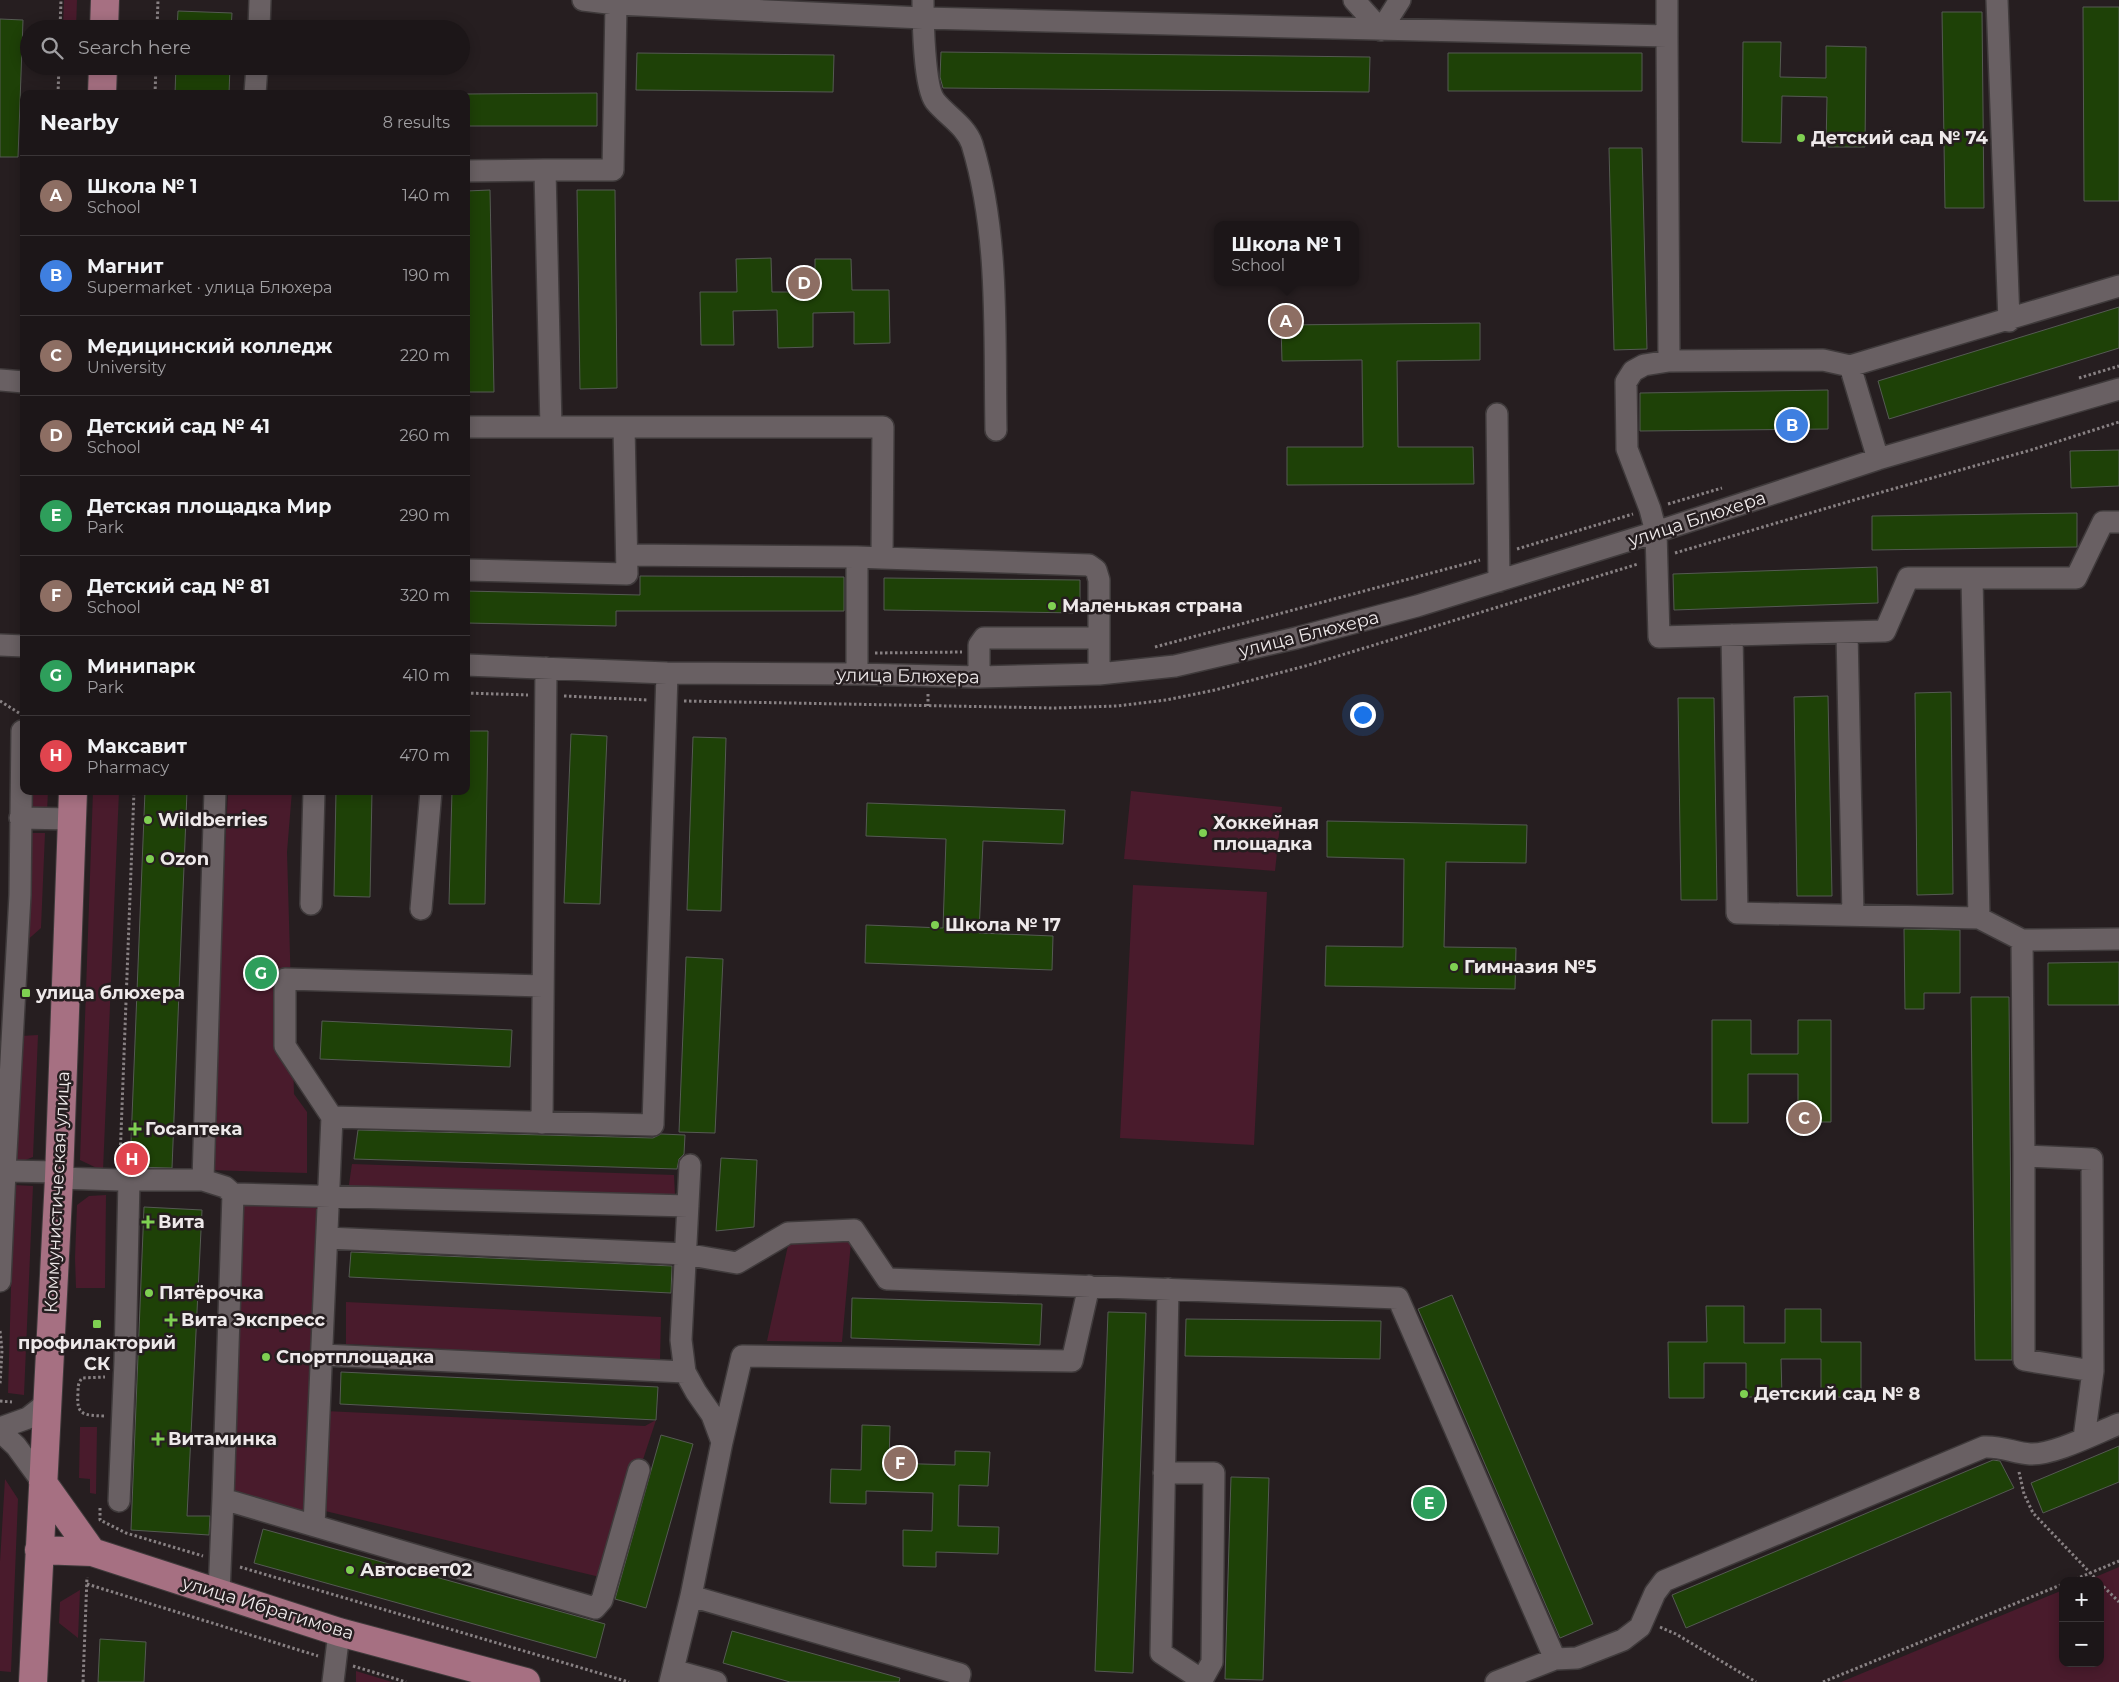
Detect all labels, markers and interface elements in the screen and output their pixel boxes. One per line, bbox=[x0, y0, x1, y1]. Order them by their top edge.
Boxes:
search box bbox=[20, 20, 470, 75]
icon: search bbox=[38, 34, 66, 62]
text: Search here bbox=[78, 36, 191, 59]
text: Nearby bbox=[40, 110, 119, 135]
text: 8 results bbox=[383, 113, 450, 132]
place label: Детский сад № 74 bbox=[1811, 127, 1988, 149]
marker: Детский сад № 74 bbox=[1795, 132, 1807, 144]
text: Школа № 1 bbox=[87, 175, 198, 198]
text: A bbox=[50, 186, 62, 205]
text: 140 m bbox=[402, 186, 450, 205]
text: School bbox=[87, 198, 141, 217]
popup bbox=[1214, 221, 1359, 286]
text: Школа № 1 bbox=[1231, 233, 1342, 256]
text: Магнит bbox=[87, 255, 163, 278]
text: School bbox=[1231, 256, 1285, 275]
pin: D bbox=[788, 264, 820, 302]
text: B bbox=[50, 266, 62, 285]
text: 190 m bbox=[403, 266, 450, 285]
text: Supermarket · улица Блюхера bbox=[87, 278, 332, 297]
pin: A bbox=[1270, 302, 1302, 340]
text: Медицинский колледж bbox=[87, 335, 332, 358]
text: C bbox=[50, 346, 62, 365]
text: 220 m bbox=[400, 346, 450, 365]
text: University bbox=[87, 358, 166, 377]
pin: B bbox=[1776, 406, 1808, 444]
text: Детский сад № 41 bbox=[87, 415, 270, 438]
text: D bbox=[49, 426, 63, 445]
text: 260 m bbox=[399, 426, 450, 445]
text: School bbox=[87, 438, 141, 457]
street label: улица Блюхера bbox=[1624, 486, 1769, 552]
text: Детская площадка Мир bbox=[87, 495, 332, 518]
text: E bbox=[51, 506, 61, 525]
text: 290 m bbox=[399, 506, 450, 525]
text: Park bbox=[87, 518, 124, 537]
text: Детский сад № 81 bbox=[87, 575, 270, 598]
text: F bbox=[51, 586, 61, 605]
text: 320 m bbox=[400, 586, 450, 605]
place label: Маленькая страна bbox=[1062, 595, 1243, 617]
text: School bbox=[87, 598, 141, 617]
marker: Маленькая страна bbox=[1046, 600, 1058, 612]
street label: улица Блюхера bbox=[1236, 606, 1381, 662]
text: Минипарк bbox=[87, 655, 195, 678]
street label: улица Блюхера bbox=[835, 664, 980, 688]
text: G bbox=[50, 666, 62, 685]
text: 410 m bbox=[402, 666, 450, 685]
text: Park bbox=[87, 678, 124, 697]
your location bbox=[1350, 702, 1376, 728]
text: Максавит bbox=[87, 735, 187, 758]
text: H bbox=[50, 746, 62, 765]
text: 470 m bbox=[399, 746, 450, 765]
text: Pharmacy bbox=[87, 758, 169, 777]
place label: Wildberries bbox=[158, 809, 268, 831]
place label: Хоккейная площадка bbox=[1213, 812, 1319, 855]
marker: Wildberries bbox=[142, 814, 154, 826]
marker: Хоккейная площадка bbox=[1197, 827, 1209, 839]
place label: Ozon bbox=[160, 848, 209, 870]
marker: Ozon bbox=[144, 853, 156, 865]
place label: Школа № 17 bbox=[945, 914, 1061, 936]
marker: Школа № 17 bbox=[929, 919, 941, 931]
pin: G bbox=[245, 954, 277, 992]
place label: Гимназия №5 bbox=[1464, 956, 1597, 978]
marker: Гимназия №5 bbox=[1448, 961, 1460, 973]
place label: улица блюхера bbox=[35, 982, 185, 1004]
marker: улица блюхера bbox=[20, 987, 32, 999]
street label: Коммунистическая улица bbox=[40, 1071, 74, 1313]
pin: C bbox=[1788, 1099, 1820, 1137]
place label: Госаптека bbox=[145, 1118, 242, 1140]
marker: Госаптека bbox=[129, 1123, 141, 1135]
pin: H bbox=[116, 1140, 148, 1178]
place label: Вита bbox=[158, 1211, 205, 1233]
marker: Вита bbox=[142, 1216, 154, 1228]
place label: Пятёрочка bbox=[159, 1282, 264, 1304]
marker: Пятёрочка bbox=[143, 1287, 155, 1299]
place label: Вита Экспресс bbox=[181, 1309, 326, 1331]
marker: Вита Экспресс bbox=[165, 1314, 177, 1326]
marker: профилакторий СК bbox=[91, 1318, 103, 1330]
place label: профилакторий СК bbox=[18, 1332, 176, 1375]
place label: Спортплощадка bbox=[276, 1346, 434, 1368]
marker: Спортплощадка bbox=[260, 1351, 272, 1363]
place label: Детский сад № 8 bbox=[1754, 1383, 1920, 1405]
marker: Детский сад № 8 bbox=[1738, 1388, 1750, 1400]
place label: Витаминка bbox=[168, 1428, 277, 1450]
marker: Витаминка bbox=[152, 1433, 164, 1445]
pin: F bbox=[884, 1444, 916, 1482]
pin: E bbox=[1413, 1484, 1445, 1522]
place label: Автосвет02 bbox=[360, 1559, 472, 1581]
marker: Автосвет02 bbox=[344, 1564, 356, 1576]
street label: улица Ибрагимова bbox=[179, 1571, 357, 1645]
map controls bbox=[2059, 1577, 2104, 1667]
button: + bbox=[2059, 1577, 2104, 1622]
button: − bbox=[2059, 1622, 2104, 1667]

